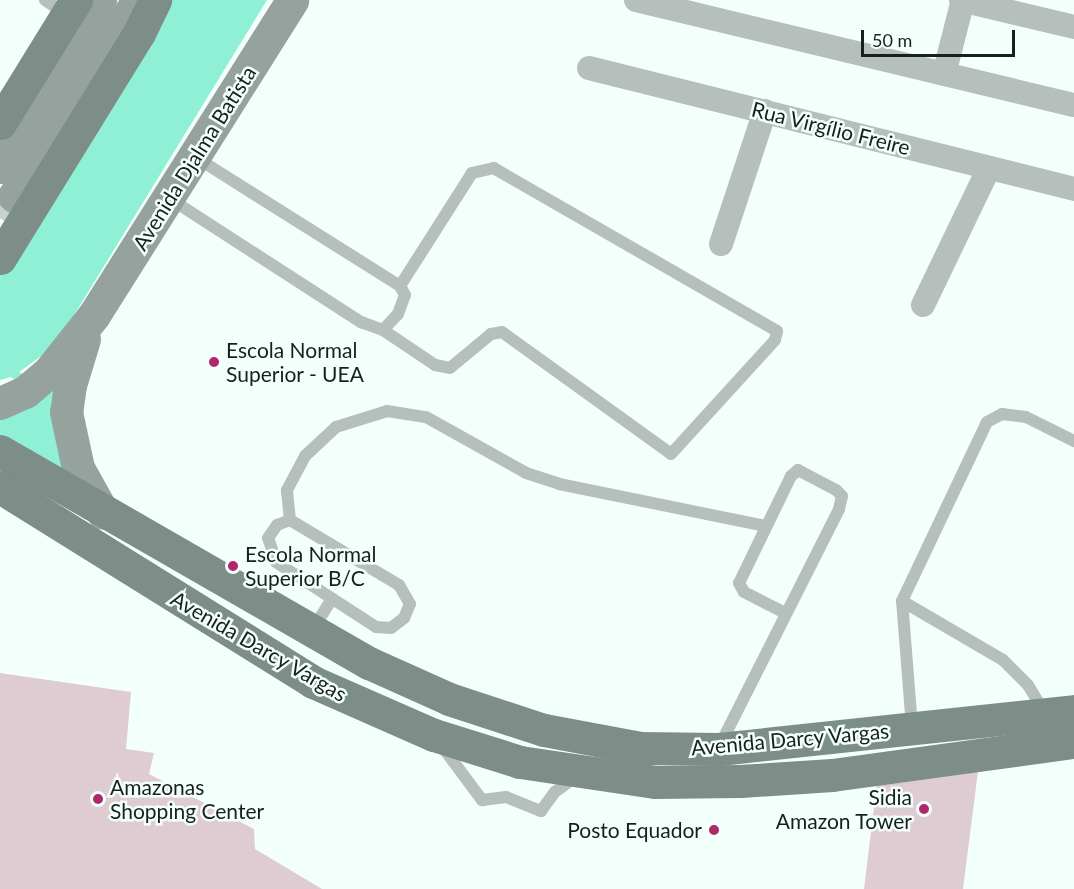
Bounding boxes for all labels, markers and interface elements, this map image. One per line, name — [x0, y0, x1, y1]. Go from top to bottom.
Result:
scale bar — [864, 18, 1018, 56]
text: 50 m — [872, 29, 912, 51]
street label: Avenida Djalma Batista — [127, 61, 261, 255]
street label: Rua Virgílio Freire — [749, 96, 913, 160]
place label: Escola Normal Superior - UEA — [226, 337, 364, 387]
marker: Escola Normal Superior - UEA — [207, 355, 221, 369]
place label: Escola Normal Superior B/C — [245, 541, 376, 591]
marker: Escola Normal Superior B/C — [226, 559, 240, 573]
street label: Avenida Darcy Vargas — [166, 585, 352, 707]
street label: Avenida Darcy Vargas — [689, 718, 891, 760]
place label: Amazonas Shopping Center — [110, 774, 264, 824]
place label: Sidia Amazon Tower — [775, 784, 912, 834]
marker: Amazonas Shopping Center — [91, 792, 105, 806]
marker: Sidia Amazon Tower — [917, 802, 931, 816]
place label: Posto Equador — [567, 817, 702, 843]
marker: Posto Equador — [707, 823, 721, 837]

